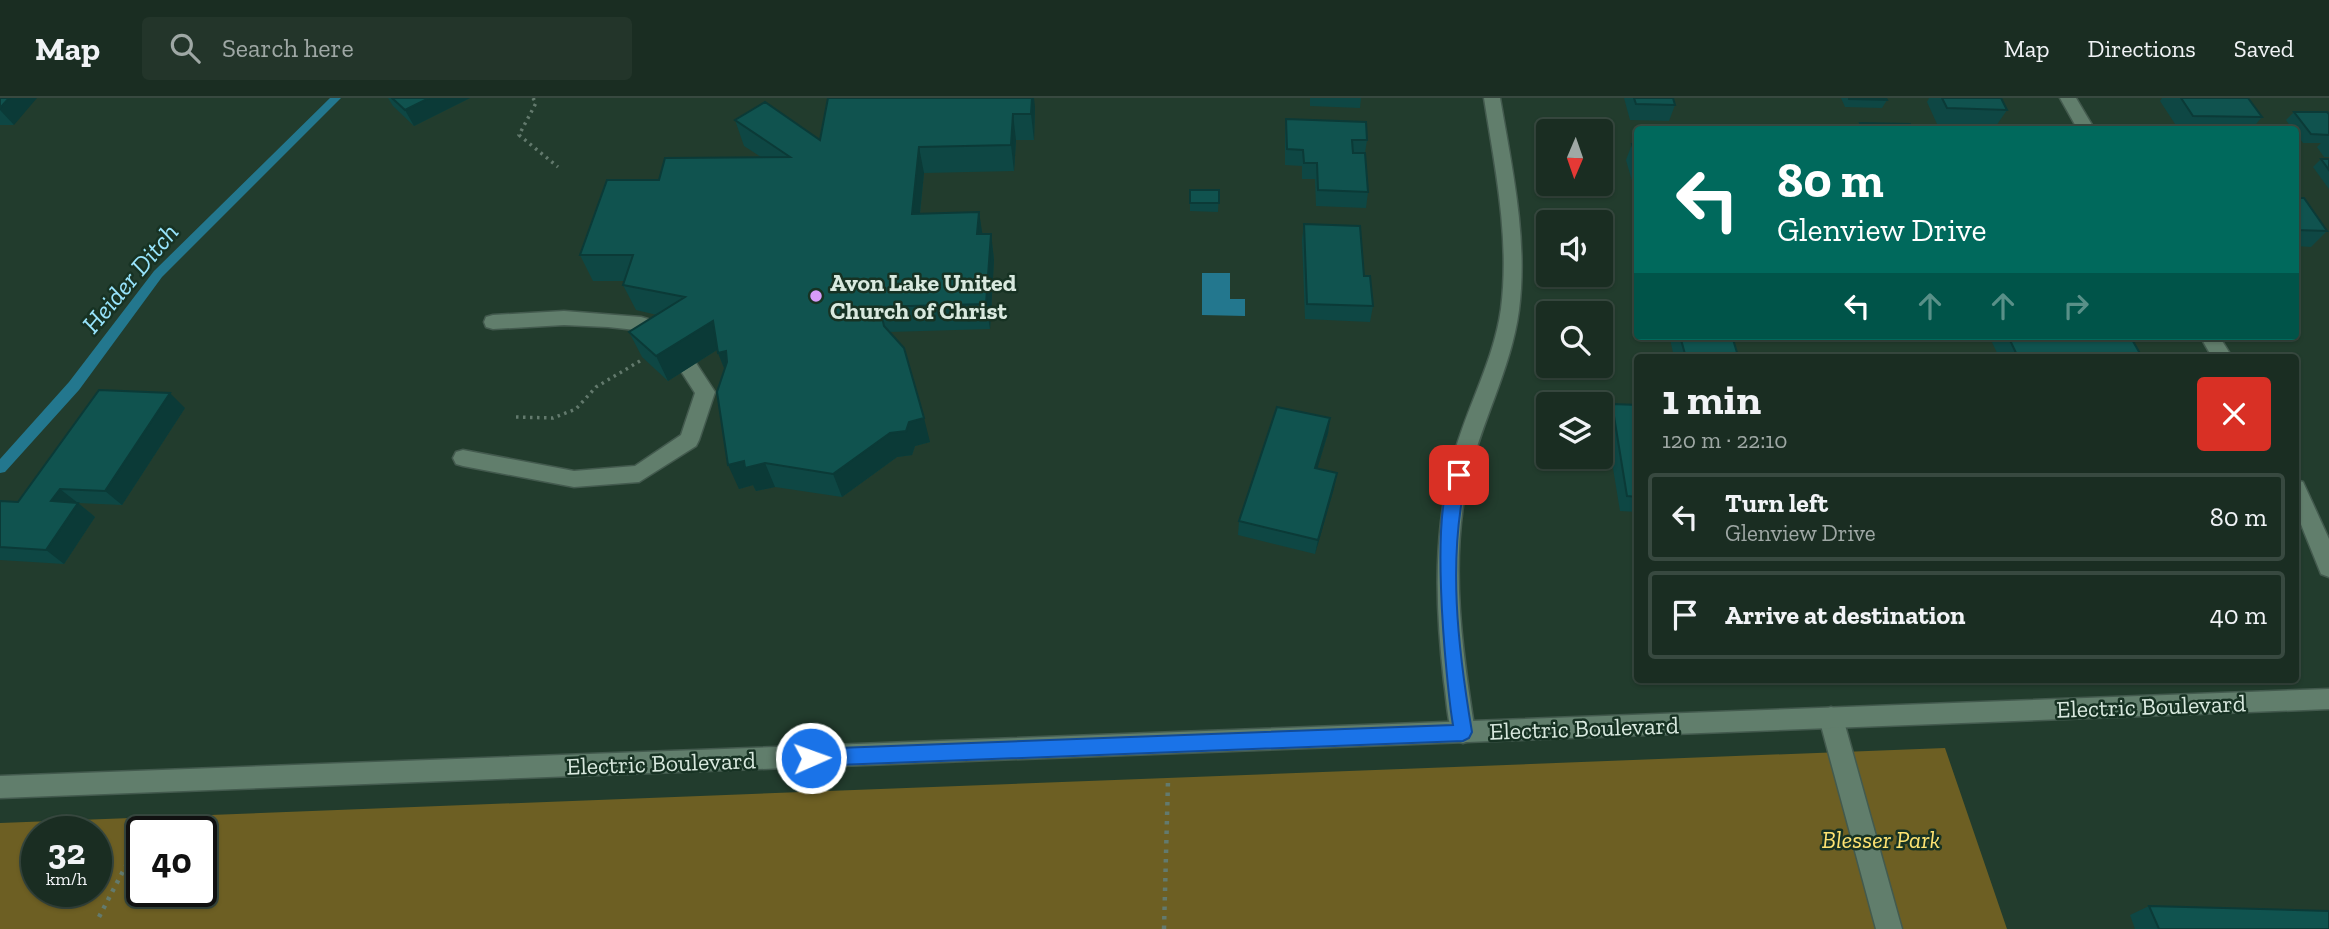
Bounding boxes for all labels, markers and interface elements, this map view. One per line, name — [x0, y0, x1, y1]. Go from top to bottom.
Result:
search box — [142, 17, 632, 80]
text: Map — [35, 29, 100, 68]
icon: search — [166, 29, 204, 67]
text: Search here — [222, 32, 354, 64]
text: Map — [2004, 34, 2050, 63]
text: Directions — [2088, 34, 2196, 63]
text: Saved — [2234, 34, 2294, 63]
north arrow — [1536, 119, 1614, 196]
map controls — [1536, 119, 1613, 469]
text: 80 m — [1777, 151, 1884, 210]
icon: left — [1662, 154, 1753, 245]
button: sound — [1536, 210, 1613, 287]
text: Glenview Drive — [1777, 211, 1987, 249]
water label: Heider Ditch — [75, 217, 185, 339]
place label: Avon Lake United Church of Christ — [830, 268, 1017, 325]
icon: left — [1838, 287, 1876, 325]
icon: ahead — [1911, 287, 1949, 325]
icon: ahead — [1984, 287, 2022, 325]
icon: right — [2057, 287, 2095, 325]
marker: Avon Lake United Church of Christ — [808, 288, 824, 304]
button: search — [1536, 301, 1613, 378]
text: 1 min — [1662, 374, 1761, 425]
button: close — [2197, 377, 2271, 451]
button: layers — [1536, 392, 1613, 469]
text: 120 m · 22:10 — [1662, 426, 1787, 454]
pin — [1429, 445, 1489, 505]
icon: arrive — [1440, 456, 1478, 494]
text: Turn left — [1725, 487, 1828, 519]
icon: left — [1666, 498, 1704, 536]
text: 80 m — [2210, 501, 2267, 533]
text: Glenview Drive — [1725, 519, 1876, 547]
icon: arrive — [1666, 596, 1704, 634]
text: Arrive at destination — [1725, 599, 1965, 631]
text: 40 m — [2210, 599, 2267, 631]
street label: Electric Boulevard — [2056, 688, 2246, 724]
street label: Electric Boulevard — [1489, 710, 1679, 746]
position arrow — [774, 721, 848, 795]
street label: Electric Boulevard — [566, 745, 756, 781]
speed limit sign: 40 — [126, 816, 217, 907]
park label: Blesser Park — [1822, 825, 1940, 854]
text: 32 — [48, 831, 85, 873]
text: km/h — [46, 868, 87, 890]

